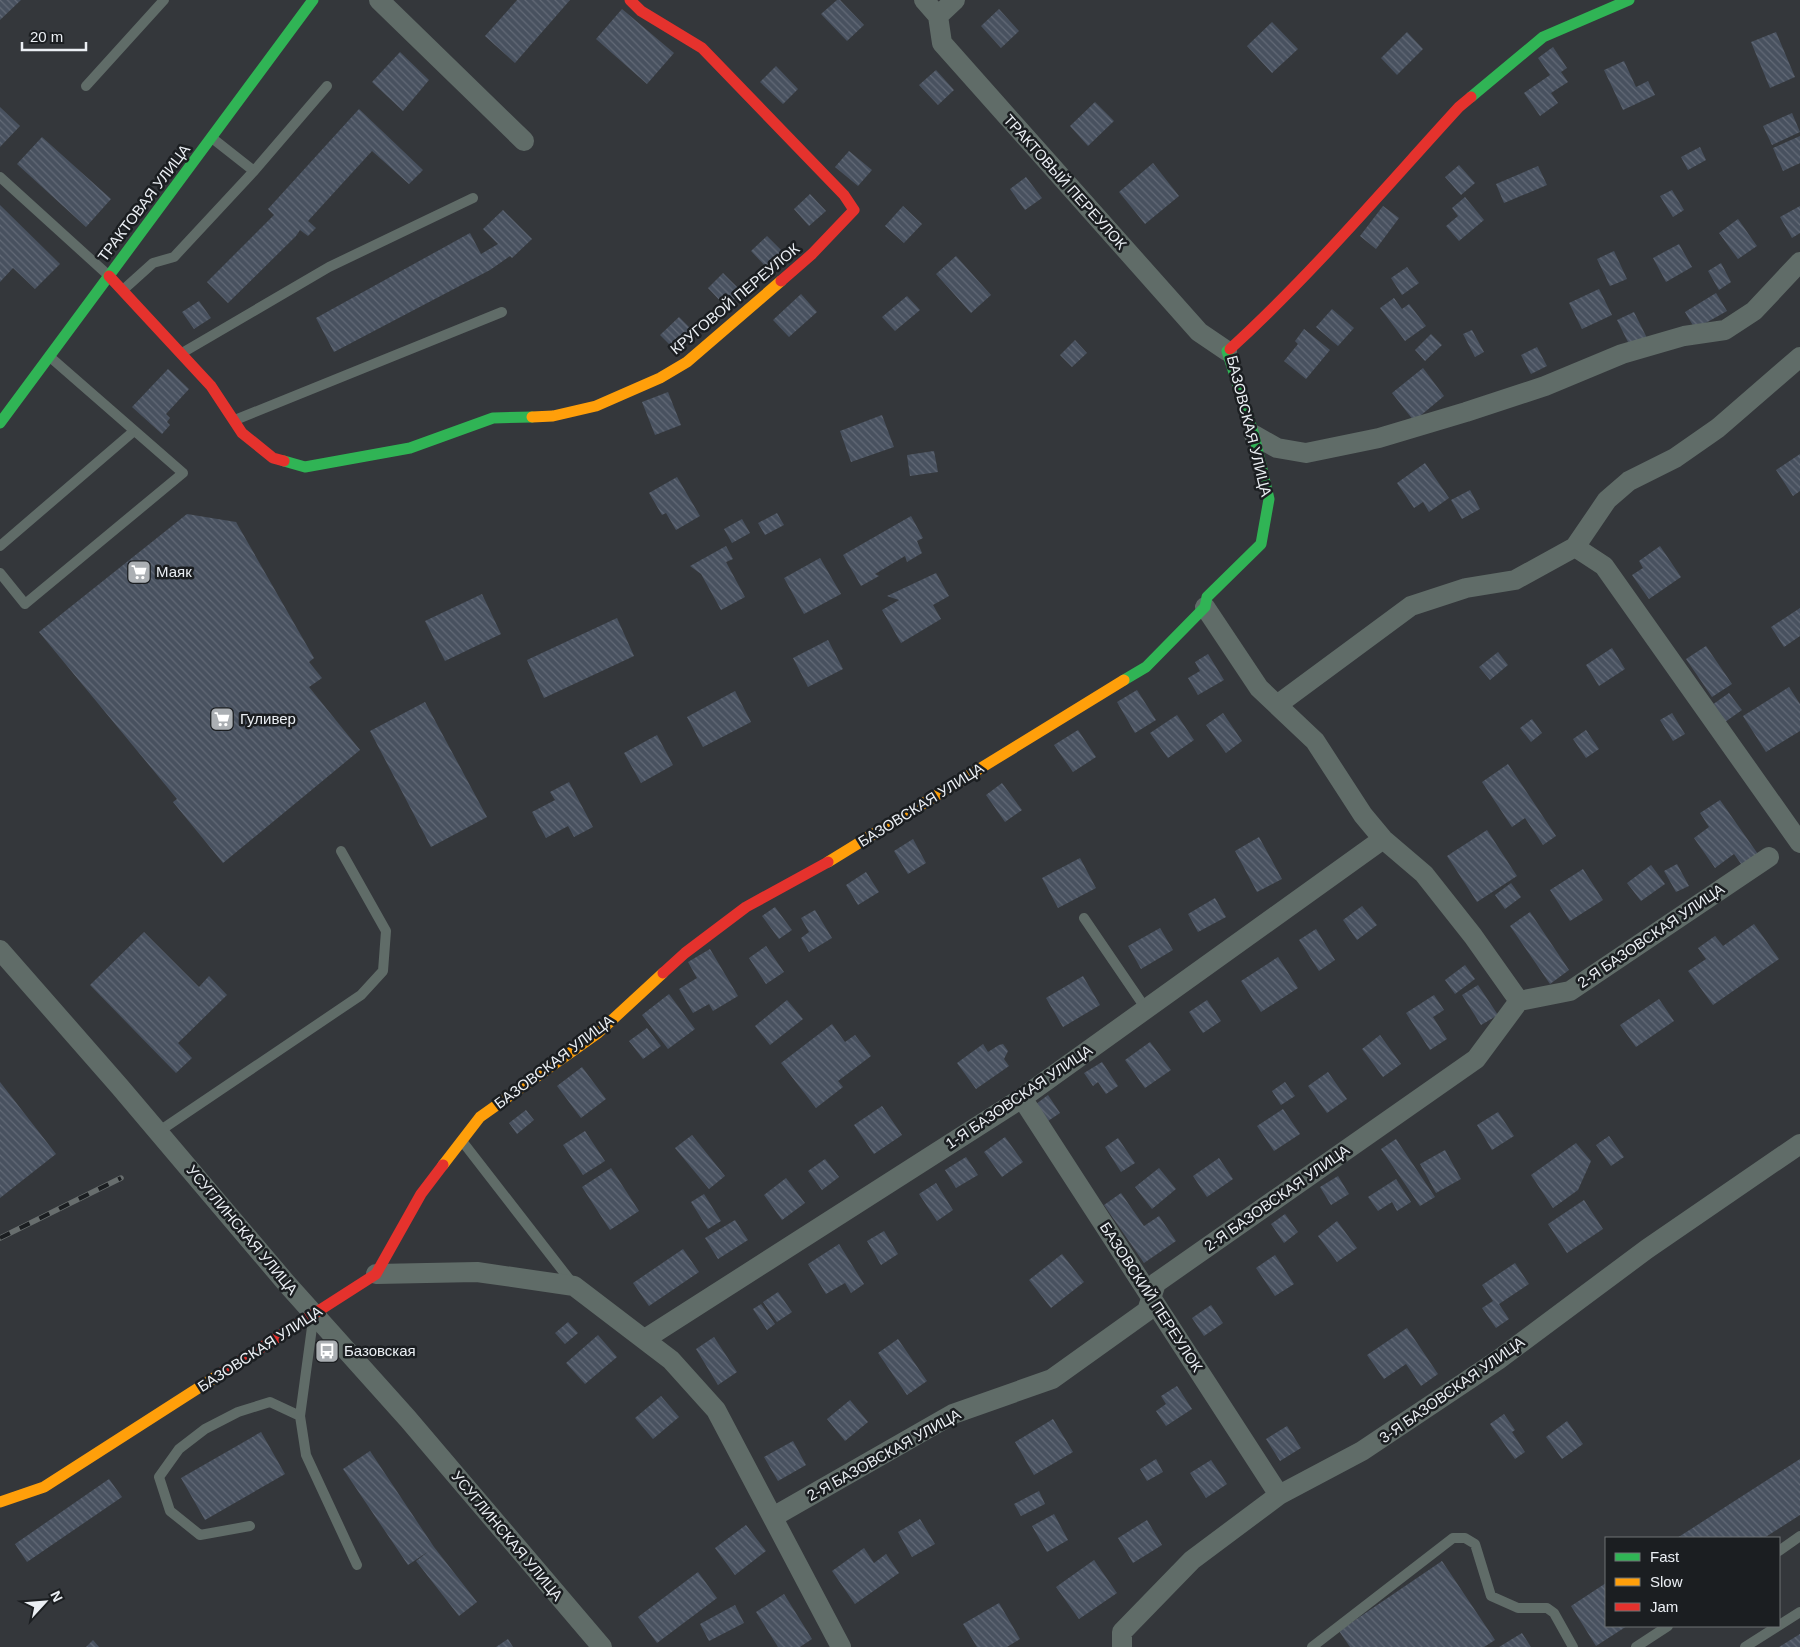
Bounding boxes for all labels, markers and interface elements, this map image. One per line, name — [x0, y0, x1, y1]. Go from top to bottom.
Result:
scale bar — [22, 20, 86, 52]
text: 20 m — [30, 28, 63, 45]
street label: ТРАКТОВЫЙ ПЕРЕУЛОК — [1000, 111, 1131, 253]
street label: ТРАКТОВАЯ УЛИЦА — [94, 141, 193, 265]
street label: КРУГОВОЙ ПЕРЕУЛОК — [667, 240, 803, 358]
street label: БАЗОВСКАЯ УЛИЦА — [1224, 354, 1275, 498]
supermarket icon: Маяк — [126, 559, 152, 585]
place label: Маяк — [156, 563, 192, 580]
supermarket icon: Гуливер — [209, 706, 235, 732]
place label: Гуливер — [240, 710, 296, 727]
street label: БАЗОВСКАЯ УЛИЦА — [855, 759, 987, 850]
street label: 2-Я БАЗОВСКАЯ УЛИЦА — [1574, 880, 1727, 991]
street label: БАЗОВСКАЯ УЛИЦА — [491, 1011, 617, 1112]
street label: 1-Я БАЗОВСКАЯ УЛИЦА — [942, 1041, 1095, 1152]
street label: 2-Я БАЗОВСКАЯ УЛИЦА — [1201, 1141, 1352, 1254]
street label: УСУГЛИНСКАЯ УЛИЦА — [183, 1162, 301, 1298]
street label: БАЗОВСКИЙ ПЕРЕУЛОК — [1097, 1219, 1206, 1375]
street label: БАЗОВСКАЯ УЛИЦА — [194, 1302, 325, 1395]
street label: 3-Я БАЗОВСКАЯ УЛИЦА — [1376, 1333, 1527, 1446]
bus stop icon: Базовская — [314, 1338, 340, 1364]
place label: Базовская — [344, 1342, 416, 1359]
street label: 2-Я БАЗОВСКАЯ УЛИЦА — [804, 1405, 964, 1504]
street label: УСУГЛИНСКАЯ УЛИЦА — [448, 1468, 566, 1604]
legend — [1605, 1537, 1780, 1627]
text: Fast — [1650, 1548, 1680, 1565]
text: Slow — [1650, 1573, 1683, 1590]
north arrow — [20, 1577, 70, 1627]
text: N — [47, 1588, 66, 1604]
text: Jam — [1650, 1598, 1678, 1615]

